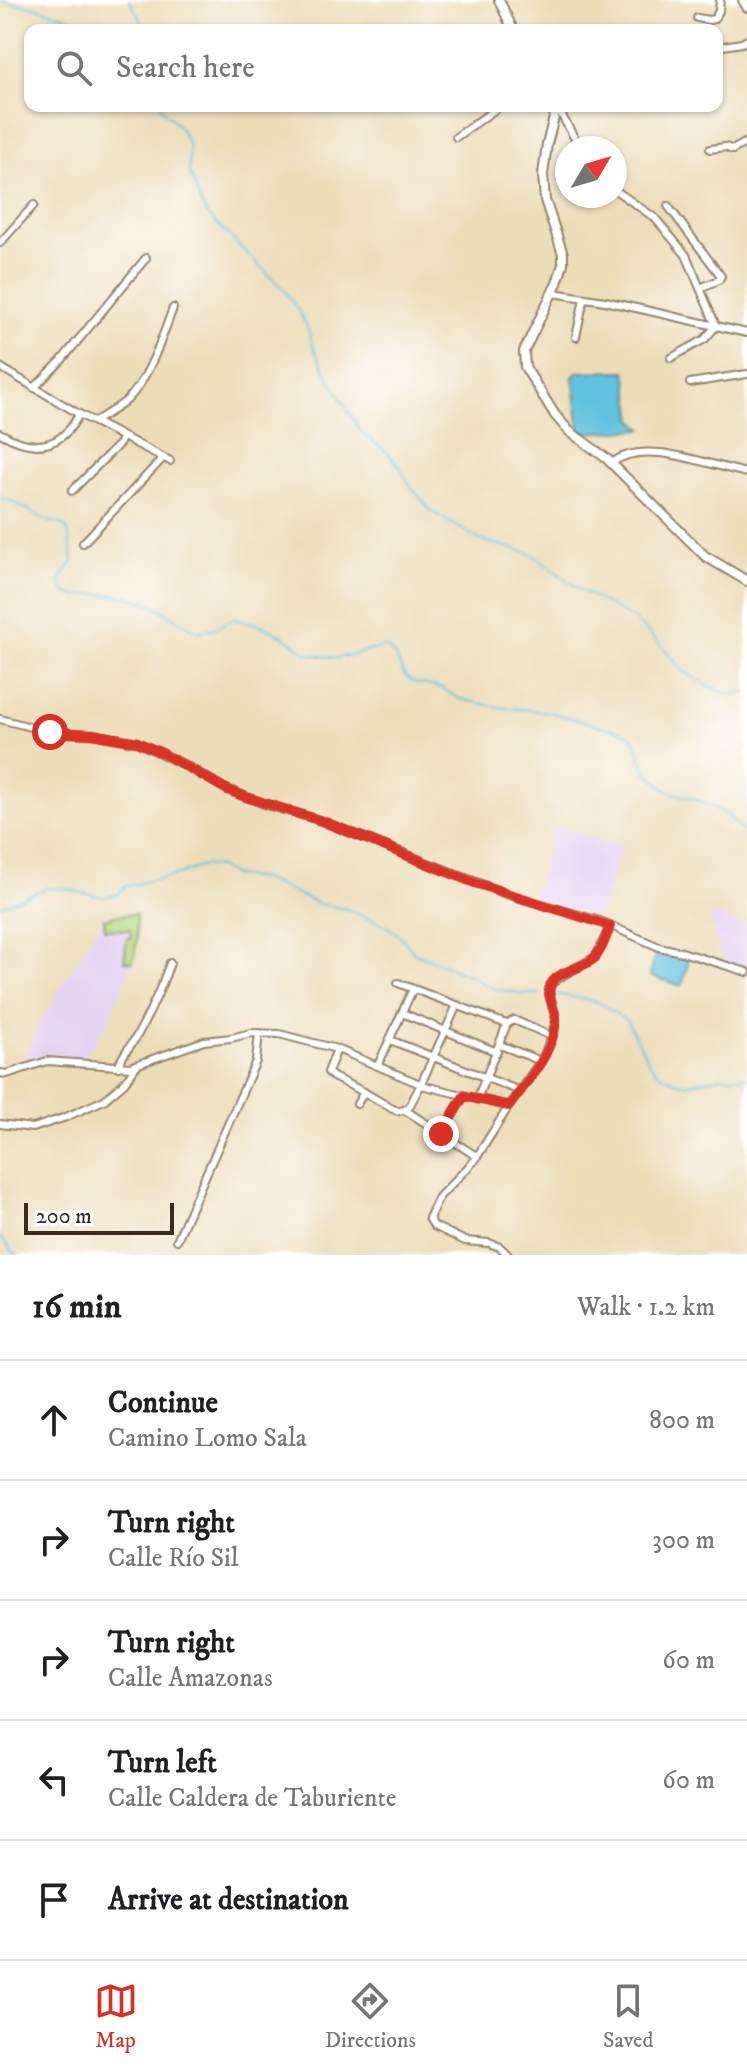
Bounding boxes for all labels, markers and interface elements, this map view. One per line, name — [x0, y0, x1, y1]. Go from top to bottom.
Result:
search box — [24, 24, 723, 112]
icon: search — [52, 46, 96, 90]
text: Search here — [116, 50, 255, 87]
north arrow — [555, 136, 627, 208]
route start — [32, 714, 68, 750]
route end — [423, 1116, 459, 1152]
scale bar — [24, 1199, 174, 1235]
text: 200 m — [36, 1203, 92, 1230]
text: 16 min — [32, 1286, 121, 1328]
text: Walk · 1.2 km — [577, 1291, 715, 1324]
text: Continue — [108, 1385, 218, 1422]
icon: ahead — [32, 1398, 76, 1442]
text: 800 m — [649, 1404, 715, 1437]
text: Camino Lomo Sala — [108, 1422, 307, 1455]
text: Turn right — [108, 1505, 235, 1542]
icon: right — [32, 1518, 76, 1562]
text: 300 m — [652, 1524, 715, 1557]
text: Calle Río Sil — [108, 1542, 239, 1575]
text: Turn right — [108, 1625, 235, 1662]
icon: right — [32, 1638, 76, 1682]
text: 60 m — [662, 1644, 715, 1677]
text: Calle Amazonas — [108, 1662, 273, 1695]
text: Turn left — [108, 1745, 217, 1782]
icon: left — [32, 1758, 76, 1802]
text: 60 m — [662, 1764, 715, 1797]
text: Calle Caldera de Taburiente — [108, 1782, 397, 1815]
icon: arrive — [32, 1878, 76, 1922]
text: Arrive at destination — [108, 1882, 349, 1919]
tab: Map — [94, 1979, 138, 2054]
tab: Directions — [325, 1979, 416, 2054]
tab: Saved — [603, 1979, 653, 2054]

